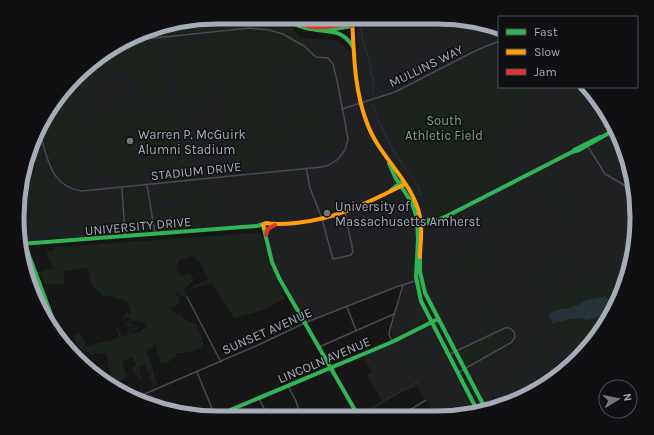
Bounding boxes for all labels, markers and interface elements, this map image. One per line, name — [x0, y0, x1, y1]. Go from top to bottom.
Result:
legend — [498, 16, 638, 88]
text: Fast — [534, 25, 558, 39]
street label: MULLINS WAY — [386, 42, 466, 90]
text: Slow — [534, 45, 560, 59]
text: Jam — [534, 65, 557, 79]
park label: South Athletic Field — [405, 113, 483, 143]
place label: Warren P. McGuirk Alumni Stadium — [138, 127, 246, 157]
marker: Warren P. McGuirk Alumni Stadium — [125, 136, 135, 146]
street label: STADIUM DRIVE — [150, 159, 242, 183]
place label: University of Massachusetts Amherst — [335, 199, 480, 229]
marker: University of Massachusetts Amherst — [322, 208, 332, 218]
street label: UNIVERSITY DRIVE — [84, 214, 192, 238]
street label: SUNSET AVENUE — [220, 305, 314, 357]
street label: LINCOLN AVENUE — [275, 334, 373, 386]
north arrow — [598, 379, 638, 419]
text: N — [620, 392, 634, 402]

